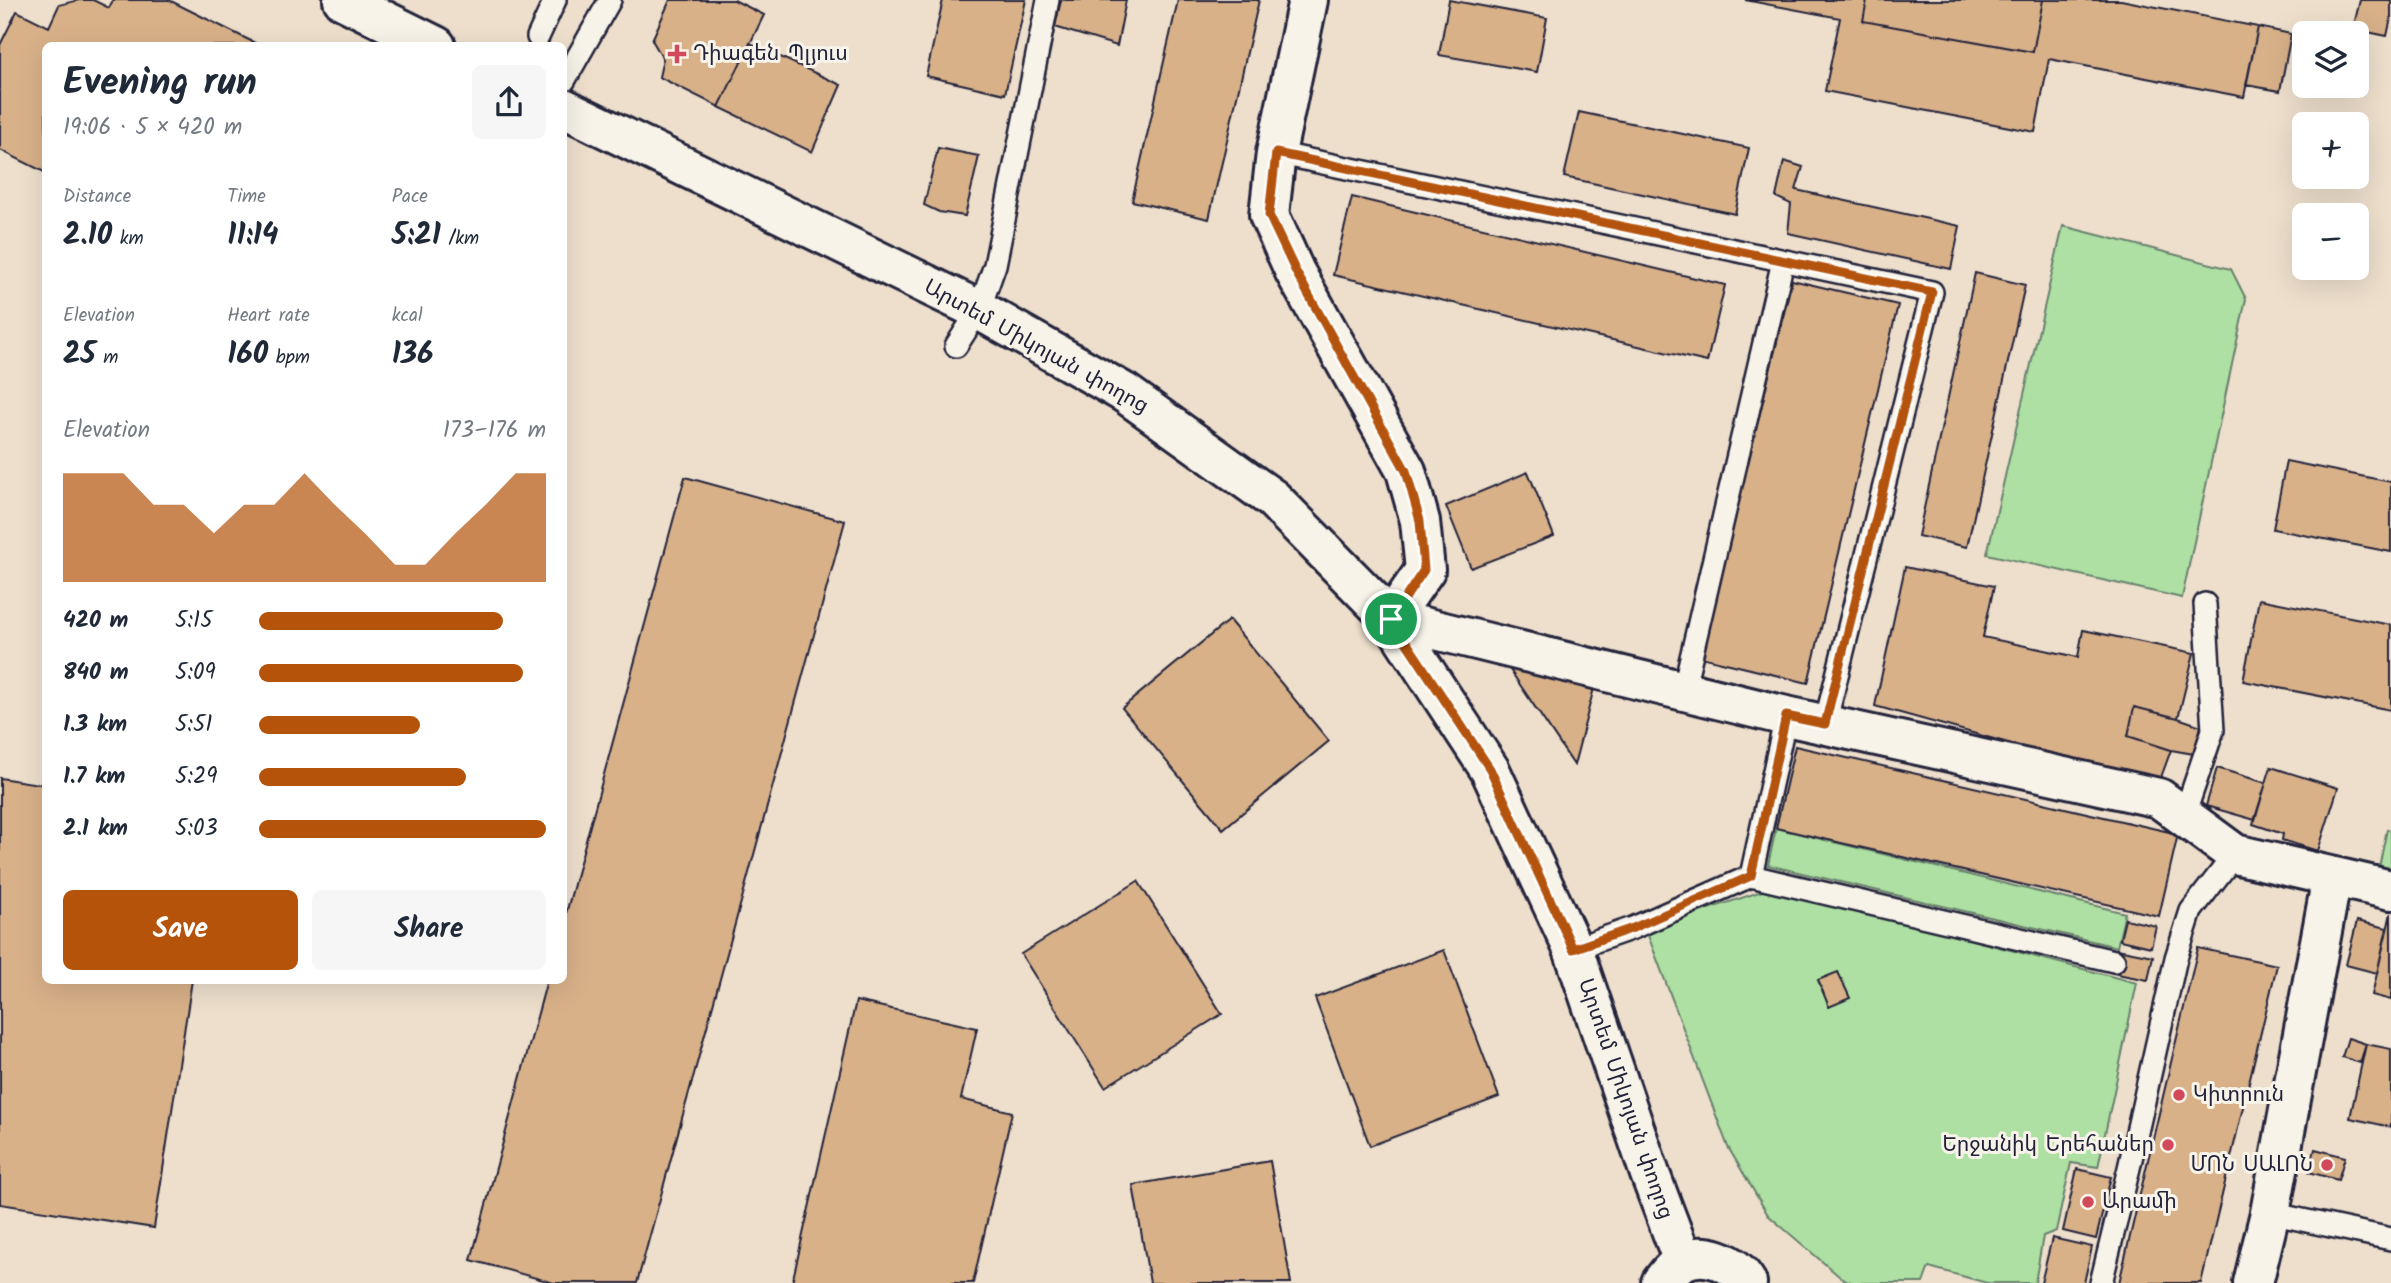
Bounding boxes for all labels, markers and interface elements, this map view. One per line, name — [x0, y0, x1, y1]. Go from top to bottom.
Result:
map controls — [2292, 21, 2369, 280]
button: layers — [2292, 21, 2369, 98]
place label: Դիագեն Պլյուս — [693, 38, 848, 71]
marker: Դիագեն Պլյուս — [667, 44, 687, 64]
text: Evening run — [63, 54, 257, 114]
button: share — [472, 65, 546, 139]
text: 19:06 · 5 × 420 m — [63, 110, 242, 146]
button: + — [2292, 112, 2369, 189]
text: Distance — [63, 182, 131, 212]
text: Time — [227, 182, 266, 212]
text: Pace — [392, 182, 428, 212]
button: − — [2292, 203, 2369, 280]
text: 2.10 — [63, 212, 112, 260]
text: 11:14 — [227, 212, 278, 260]
text: 5:21 — [392, 212, 441, 260]
text: km — [112, 224, 144, 254]
text: /km — [441, 224, 479, 254]
street label: Արտեմ Միկոյան փողոց — [917, 271, 1155, 423]
text: Elevation — [63, 301, 135, 331]
text: Heart rate — [227, 301, 310, 331]
text: kcal — [392, 301, 423, 331]
text: 25 — [63, 331, 96, 379]
text: 160 — [227, 331, 268, 379]
text: 136 — [392, 331, 433, 379]
text: m — [96, 343, 118, 373]
text: bpm — [268, 343, 310, 373]
text: Elevation — [63, 413, 150, 449]
text: 173–176 m — [443, 413, 546, 449]
pin — [1361, 589, 1421, 649]
icon: arrive — [1372, 600, 1410, 638]
text: 420 m — [63, 603, 128, 639]
text: 5:15 — [175, 603, 213, 639]
text: 840 m — [63, 655, 129, 691]
text: 5:09 — [175, 655, 216, 691]
text: 1.3 km — [63, 707, 127, 743]
text: 5:51 — [175, 707, 213, 743]
text: 1.7 km — [63, 759, 125, 795]
text: 5:29 — [175, 759, 218, 795]
text: 2.1 km — [63, 811, 128, 847]
text: 5:03 — [175, 811, 218, 847]
button: Save — [63, 890, 298, 970]
button: Share — [312, 890, 546, 970]
street label: Արտեմ Միկոյան փողոց — [1568, 974, 1682, 1224]
place label: Կիտրուն — [2193, 1079, 2284, 1112]
marker: Կիտրուն — [2171, 1087, 2187, 1103]
place label: Երջանիկ Երեհաներ — [1942, 1129, 2154, 1162]
marker: Երջանիկ Երեհաներ — [2160, 1137, 2176, 1153]
place label: ՄՈՆ ՍԱԼՈՆ — [2190, 1149, 2313, 1182]
marker: ՄՈՆ ՍԱԼՈՆ — [2319, 1157, 2335, 1173]
place label: Արամի — [2102, 1186, 2177, 1219]
marker: Արամի — [2080, 1194, 2096, 1210]

